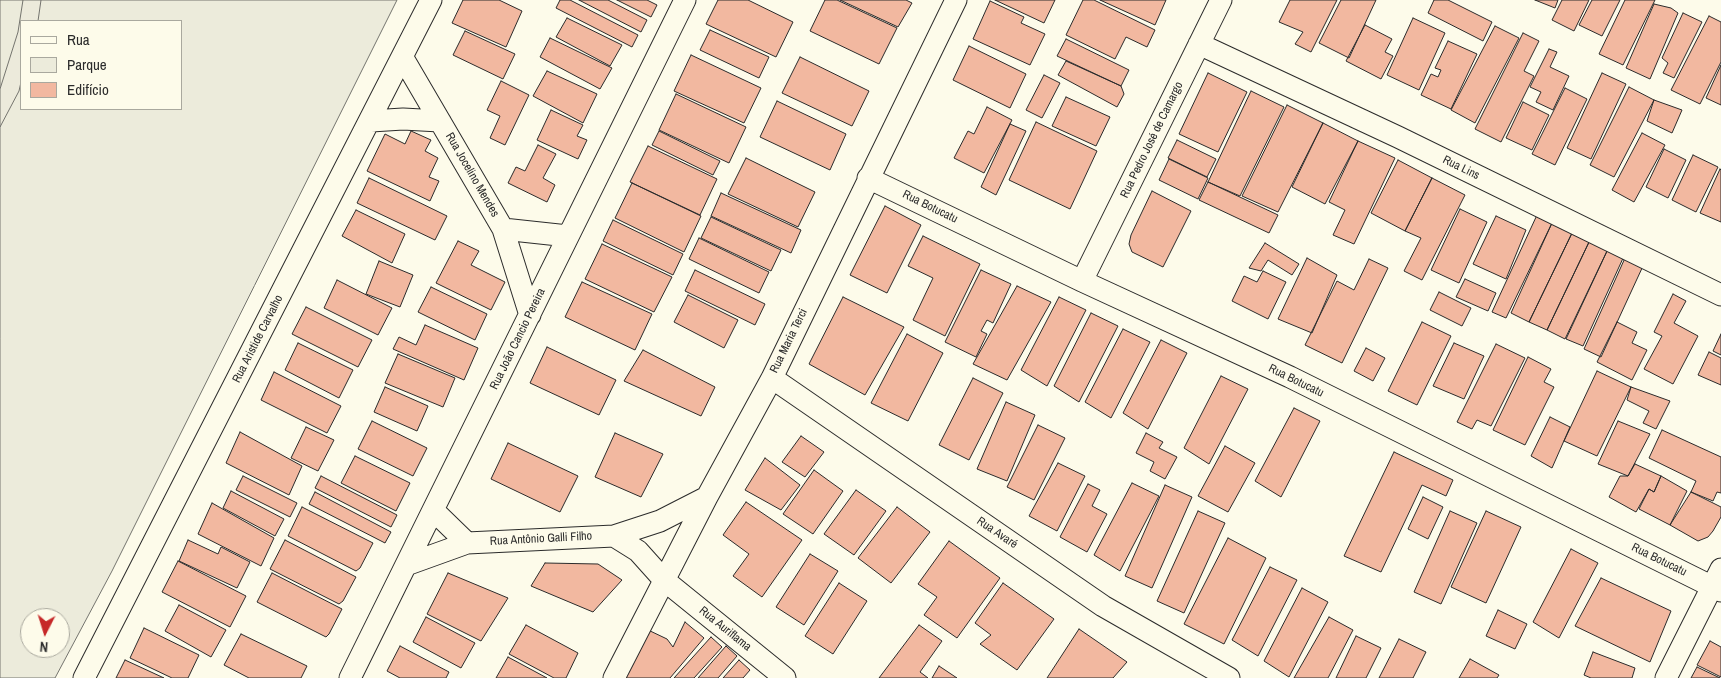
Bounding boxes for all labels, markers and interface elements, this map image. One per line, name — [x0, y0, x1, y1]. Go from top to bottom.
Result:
legend — [20, 20, 182, 110]
text: Rua — [67, 29, 90, 50]
text: Parque — [67, 54, 107, 75]
text: Edifício — [67, 79, 109, 100]
street label: Rua Pedro José de Camargo — [1118, 80, 1186, 200]
street label: Rua Jocelino Mendes — [442, 130, 502, 220]
street label: Rua Lins — [1440, 153, 1482, 183]
street label: Rua Botucatu — [900, 187, 960, 227]
street label: Rua João Cancio Pereira — [487, 286, 549, 392]
street label: Rua Aristide Carvalho — [230, 293, 286, 385]
street label: Rua Maria Terci — [767, 306, 811, 376]
street label: Rua Botucatu — [1266, 361, 1326, 401]
street label: Rua Avaré — [974, 514, 1020, 552]
street label: Rua Antônio Galli Filho — [490, 529, 592, 549]
street label: Rua Botucatu — [1629, 540, 1689, 580]
street label: Rua Auriflama — [696, 604, 754, 654]
north arrow — [20, 608, 70, 658]
text: N — [39, 638, 49, 656]

